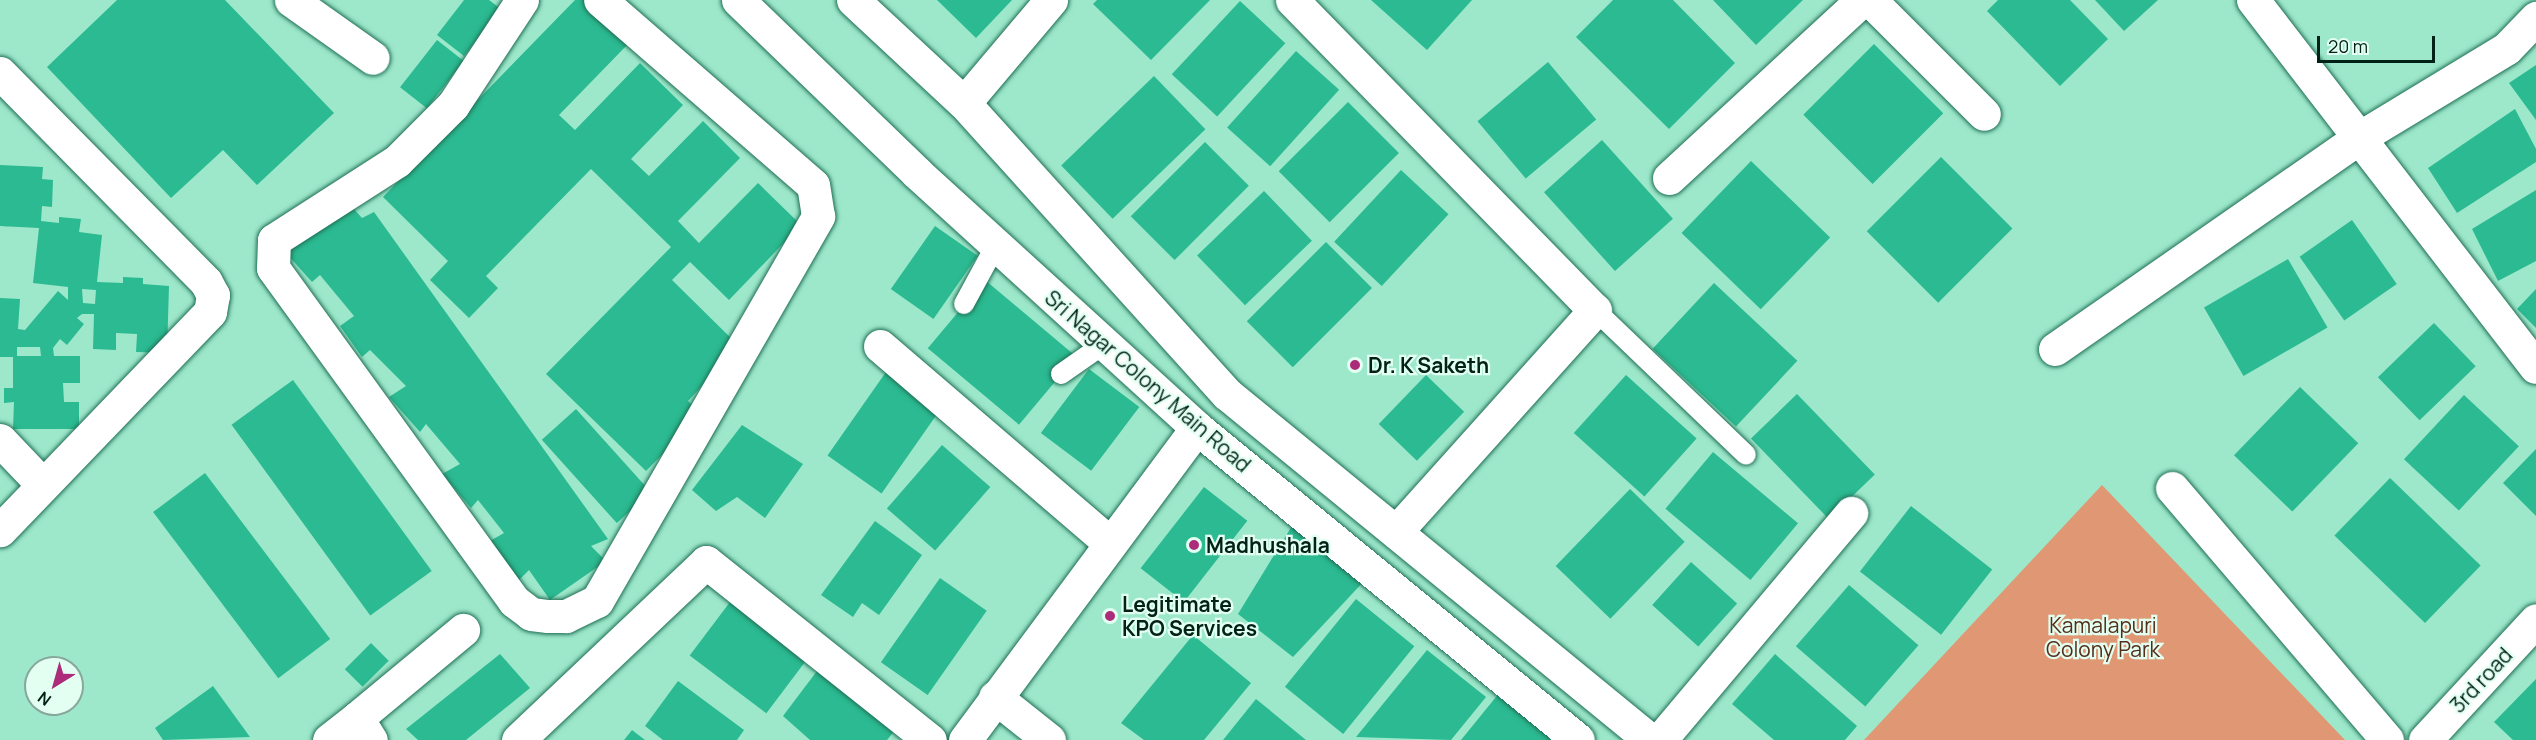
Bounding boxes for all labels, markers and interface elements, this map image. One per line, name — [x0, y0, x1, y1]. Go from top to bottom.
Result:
scale bar — [2320, 24, 2438, 62]
text: 20 m — [2328, 34, 2368, 58]
street label: Sri Nagar Colony Main Road — [1040, 285, 1256, 477]
place label: Dr. K Saketh — [1368, 352, 1490, 378]
marker: Dr. K Saketh — [1346, 356, 1364, 374]
place label: Madhushala — [1206, 532, 1330, 558]
marker: Madhushala — [1187, 538, 1201, 552]
place label: Legitimate KPO Services — [1122, 591, 1257, 641]
marker: Legitimate KPO Services — [1103, 609, 1117, 623]
park label: Kamalapuri Colony Park — [2046, 612, 2160, 662]
street label: 3rd road — [2445, 642, 2517, 718]
north arrow — [24, 656, 84, 716]
text: N — [33, 687, 56, 711]

